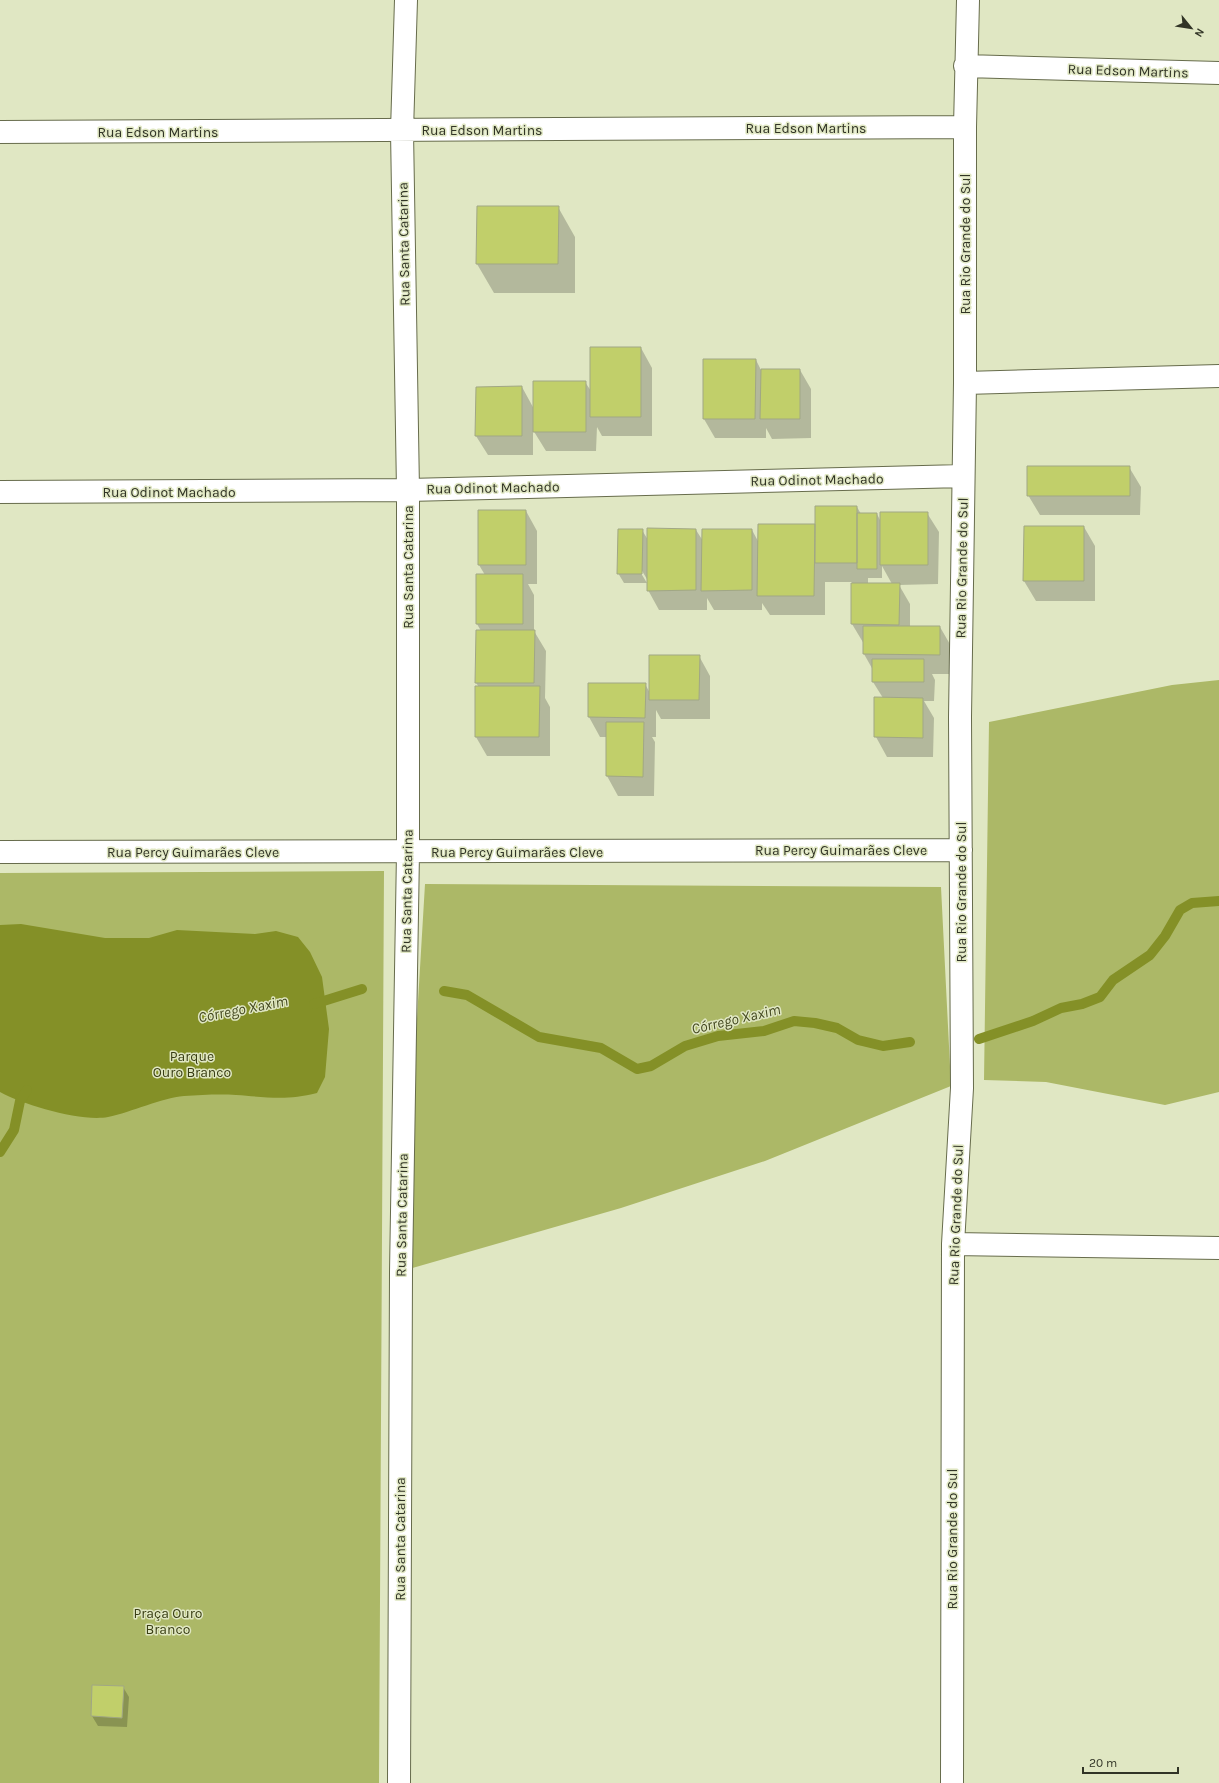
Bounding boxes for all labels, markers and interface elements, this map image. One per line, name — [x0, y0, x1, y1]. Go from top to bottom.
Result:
north arrow — [1171, 8, 1211, 48]
text: N — [1192, 26, 1207, 39]
street label: Rua Edson Martins — [1067, 60, 1189, 82]
street label: Rua Edson Martins — [746, 120, 866, 137]
street label: Rua Edson Martins — [422, 122, 542, 139]
street label: Rua Edson Martins — [98, 124, 218, 141]
street label: Rua Rio Grande do Sul — [957, 174, 974, 314]
street label: Rua Santa Catarina — [394, 182, 414, 306]
street label: Rua Odinot Machado — [750, 470, 884, 490]
street label: Rua Odinot Machado — [426, 478, 560, 498]
street label: Rua Odinot Machado — [102, 484, 236, 501]
street label: Rua Rio Grande do Sul — [952, 497, 972, 639]
street label: Rua Santa Catarina — [400, 505, 417, 629]
street label: Rua Rio Grande do Sul — [953, 822, 970, 962]
street label: Rua Santa Catarina — [397, 829, 417, 953]
street label: Rua Percy Guimarães Cleve — [755, 842, 927, 859]
street label: Rua Percy Guimarães Cleve — [107, 844, 279, 861]
street label: Rua Percy Guimarães Cleve — [431, 844, 603, 861]
water label: Córrego Xaxim — [197, 991, 289, 1027]
water label: Córrego Xaxim — [690, 1000, 782, 1038]
park label: Parque Ouro Branco — [153, 1048, 231, 1081]
street label: Rua Rio Grande do Sul — [945, 1144, 967, 1286]
street label: Rua Santa Catarina — [392, 1153, 412, 1277]
street label: Rua Rio Grande do Sul — [944, 1469, 961, 1609]
street label: Rua Santa Catarina — [392, 1477, 409, 1601]
park label: Praça Ouro Branco — [134, 1605, 203, 1638]
scale bar — [1083, 1749, 1178, 1775]
text: 20 m — [1089, 1756, 1117, 1770]

